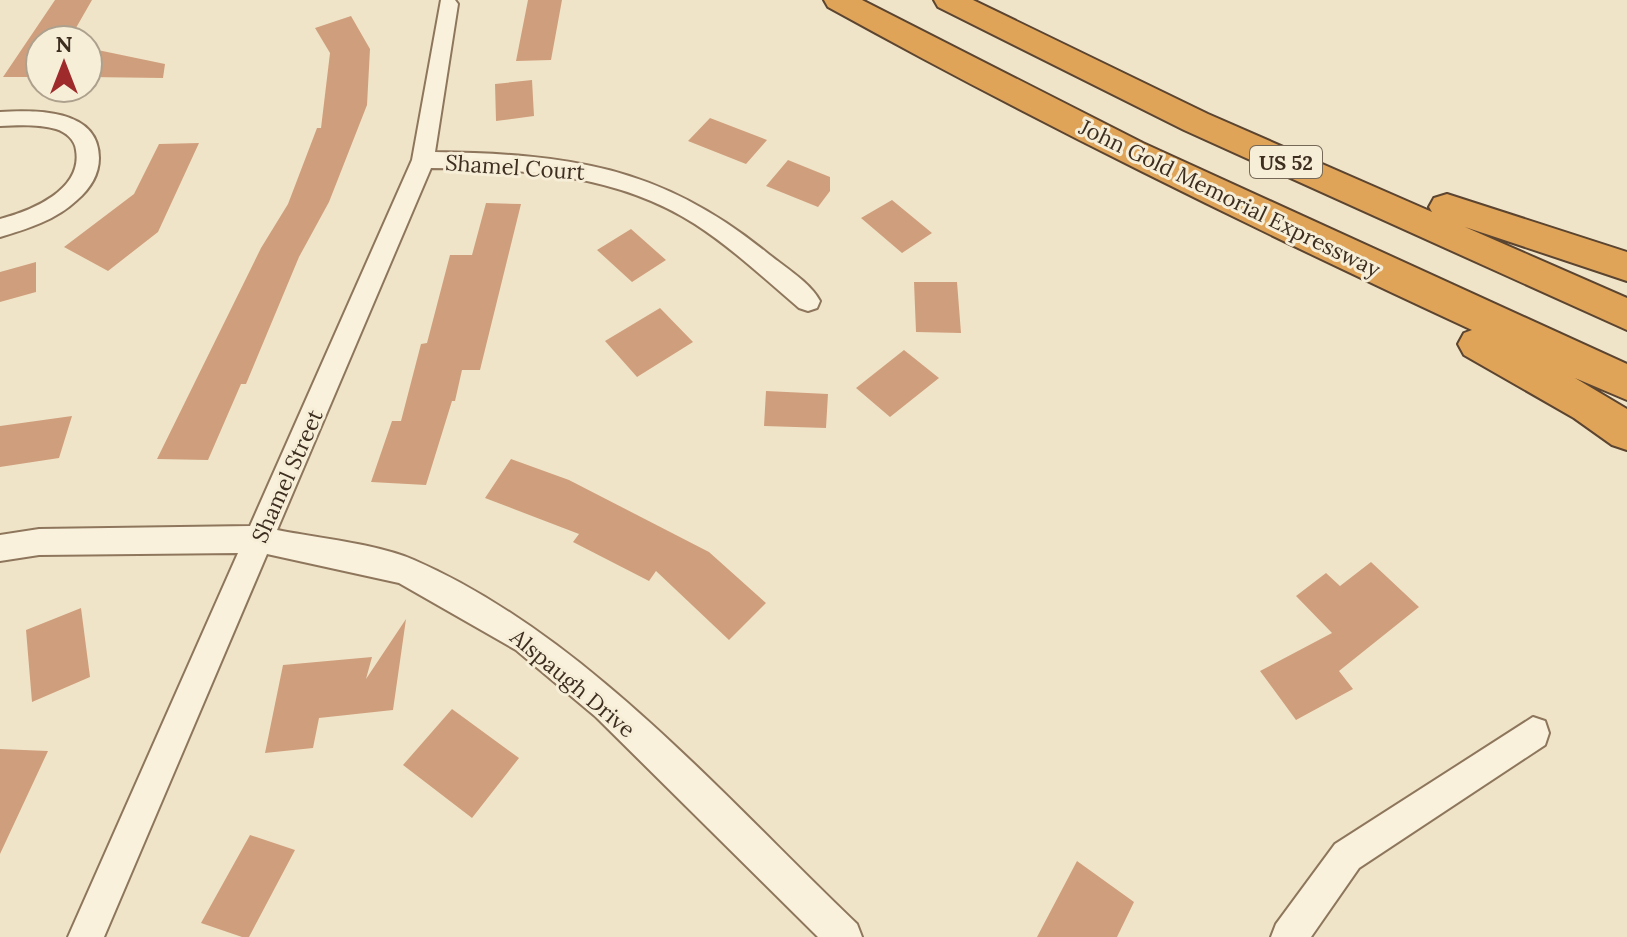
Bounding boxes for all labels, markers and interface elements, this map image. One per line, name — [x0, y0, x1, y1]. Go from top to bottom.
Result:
north arrow — [24, 24, 104, 104]
text: N — [55, 30, 73, 58]
street label: John Gold Memorial Expressway — [1074, 112, 1385, 283]
road number: US 52 — [1250, 146, 1322, 178]
street label: Shamel Court — [444, 148, 586, 186]
street label: Shamel Street — [245, 405, 329, 547]
street label: Alspaugh Drive — [504, 622, 641, 743]

